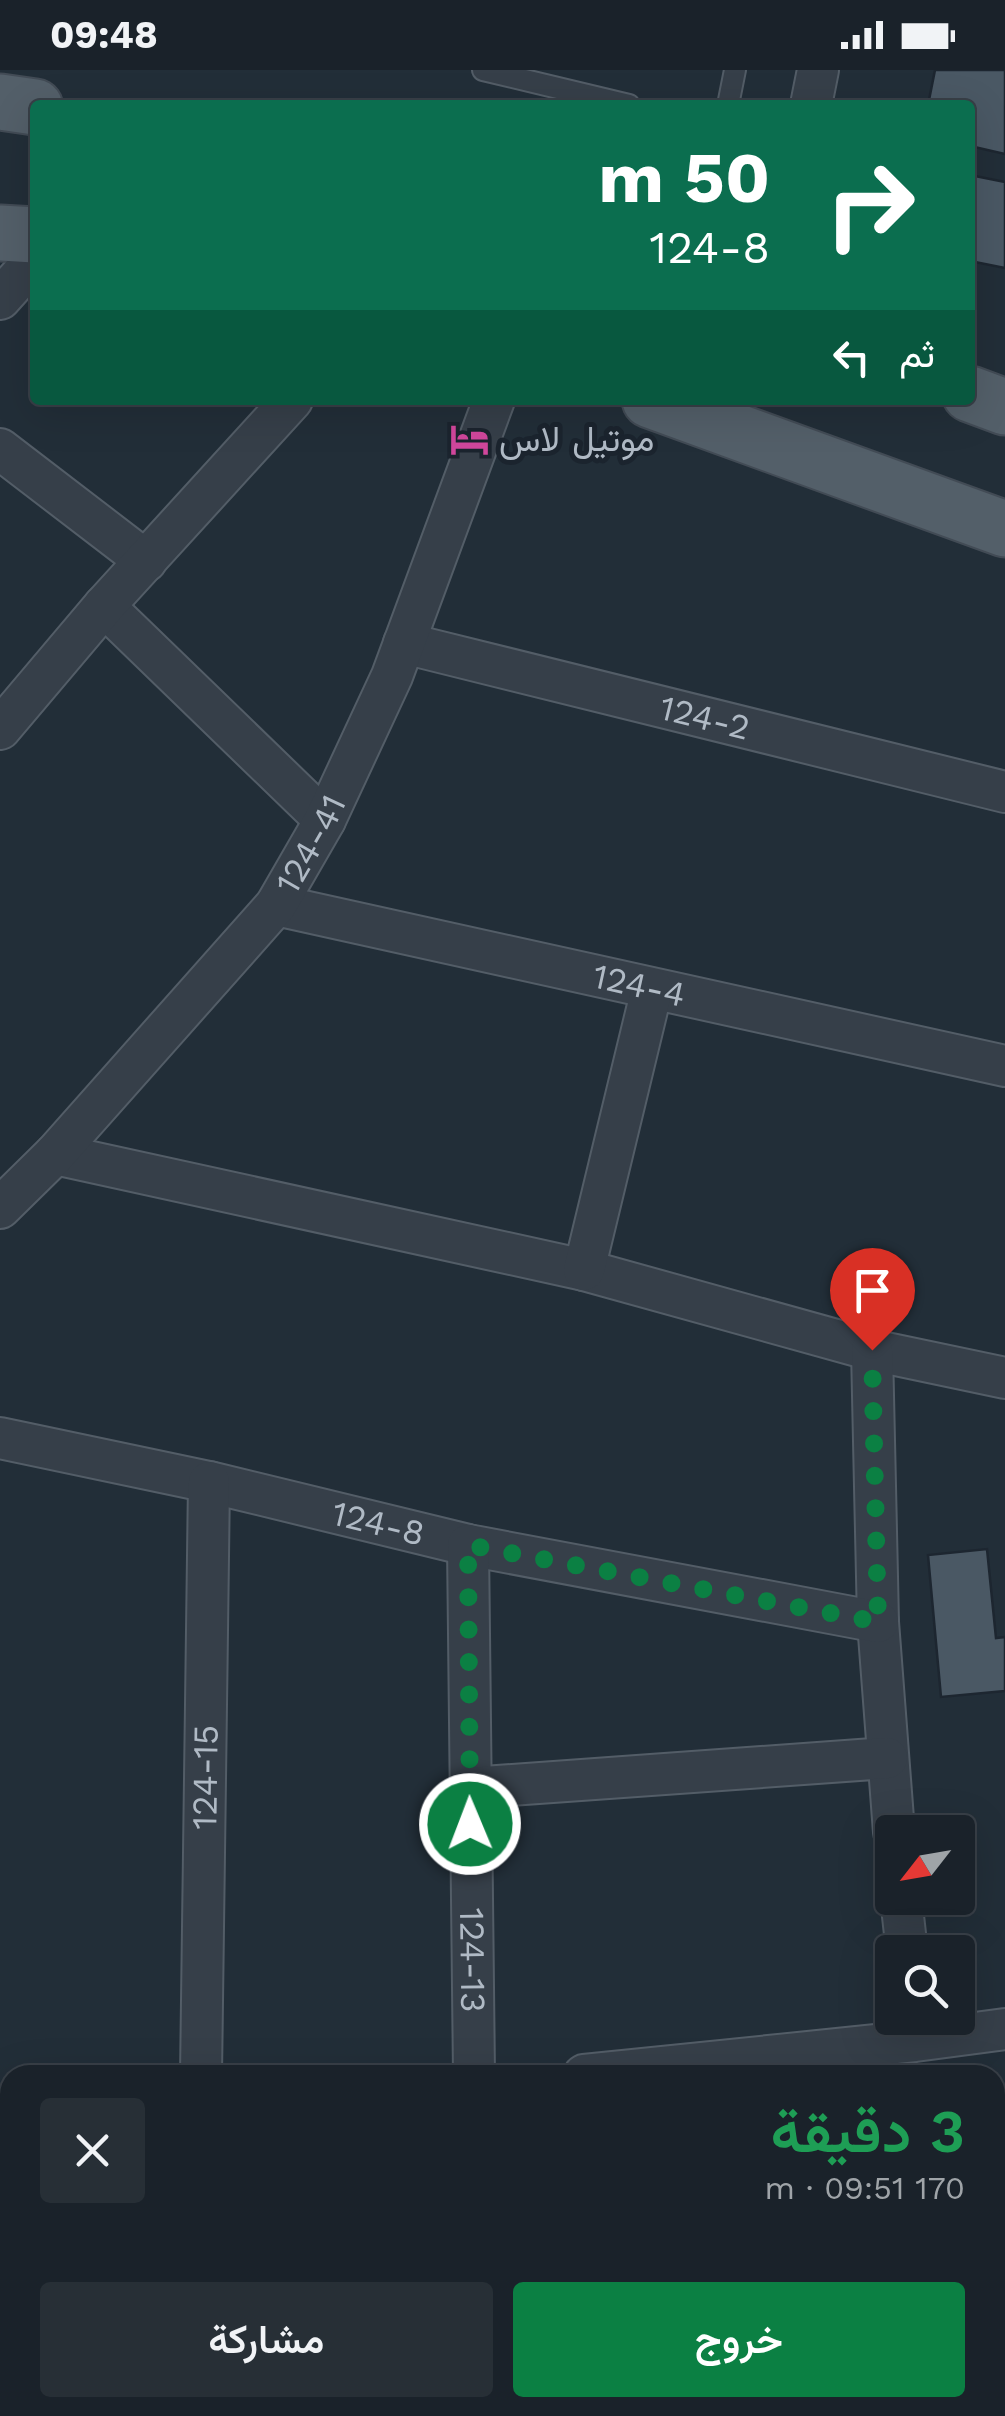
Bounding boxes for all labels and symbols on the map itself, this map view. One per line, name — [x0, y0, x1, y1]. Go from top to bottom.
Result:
hotel icon: موتيل لاس — [448, 418, 490, 460]
place label: موتيل لاس — [499, 418, 655, 461]
street label: 124-2 — [656, 686, 754, 749]
street label: 124-41 — [266, 788, 355, 901]
street label: 124-4 — [589, 955, 690, 1016]
pin — [830, 1248, 915, 1351]
street label: 124-8 — [328, 1492, 429, 1555]
street label: 124-15 — [183, 1724, 227, 1830]
position arrow — [418, 1772, 522, 1876]
north arrow — [875, 1815, 975, 1915]
street label: 124-13 — [451, 1907, 494, 2013]

